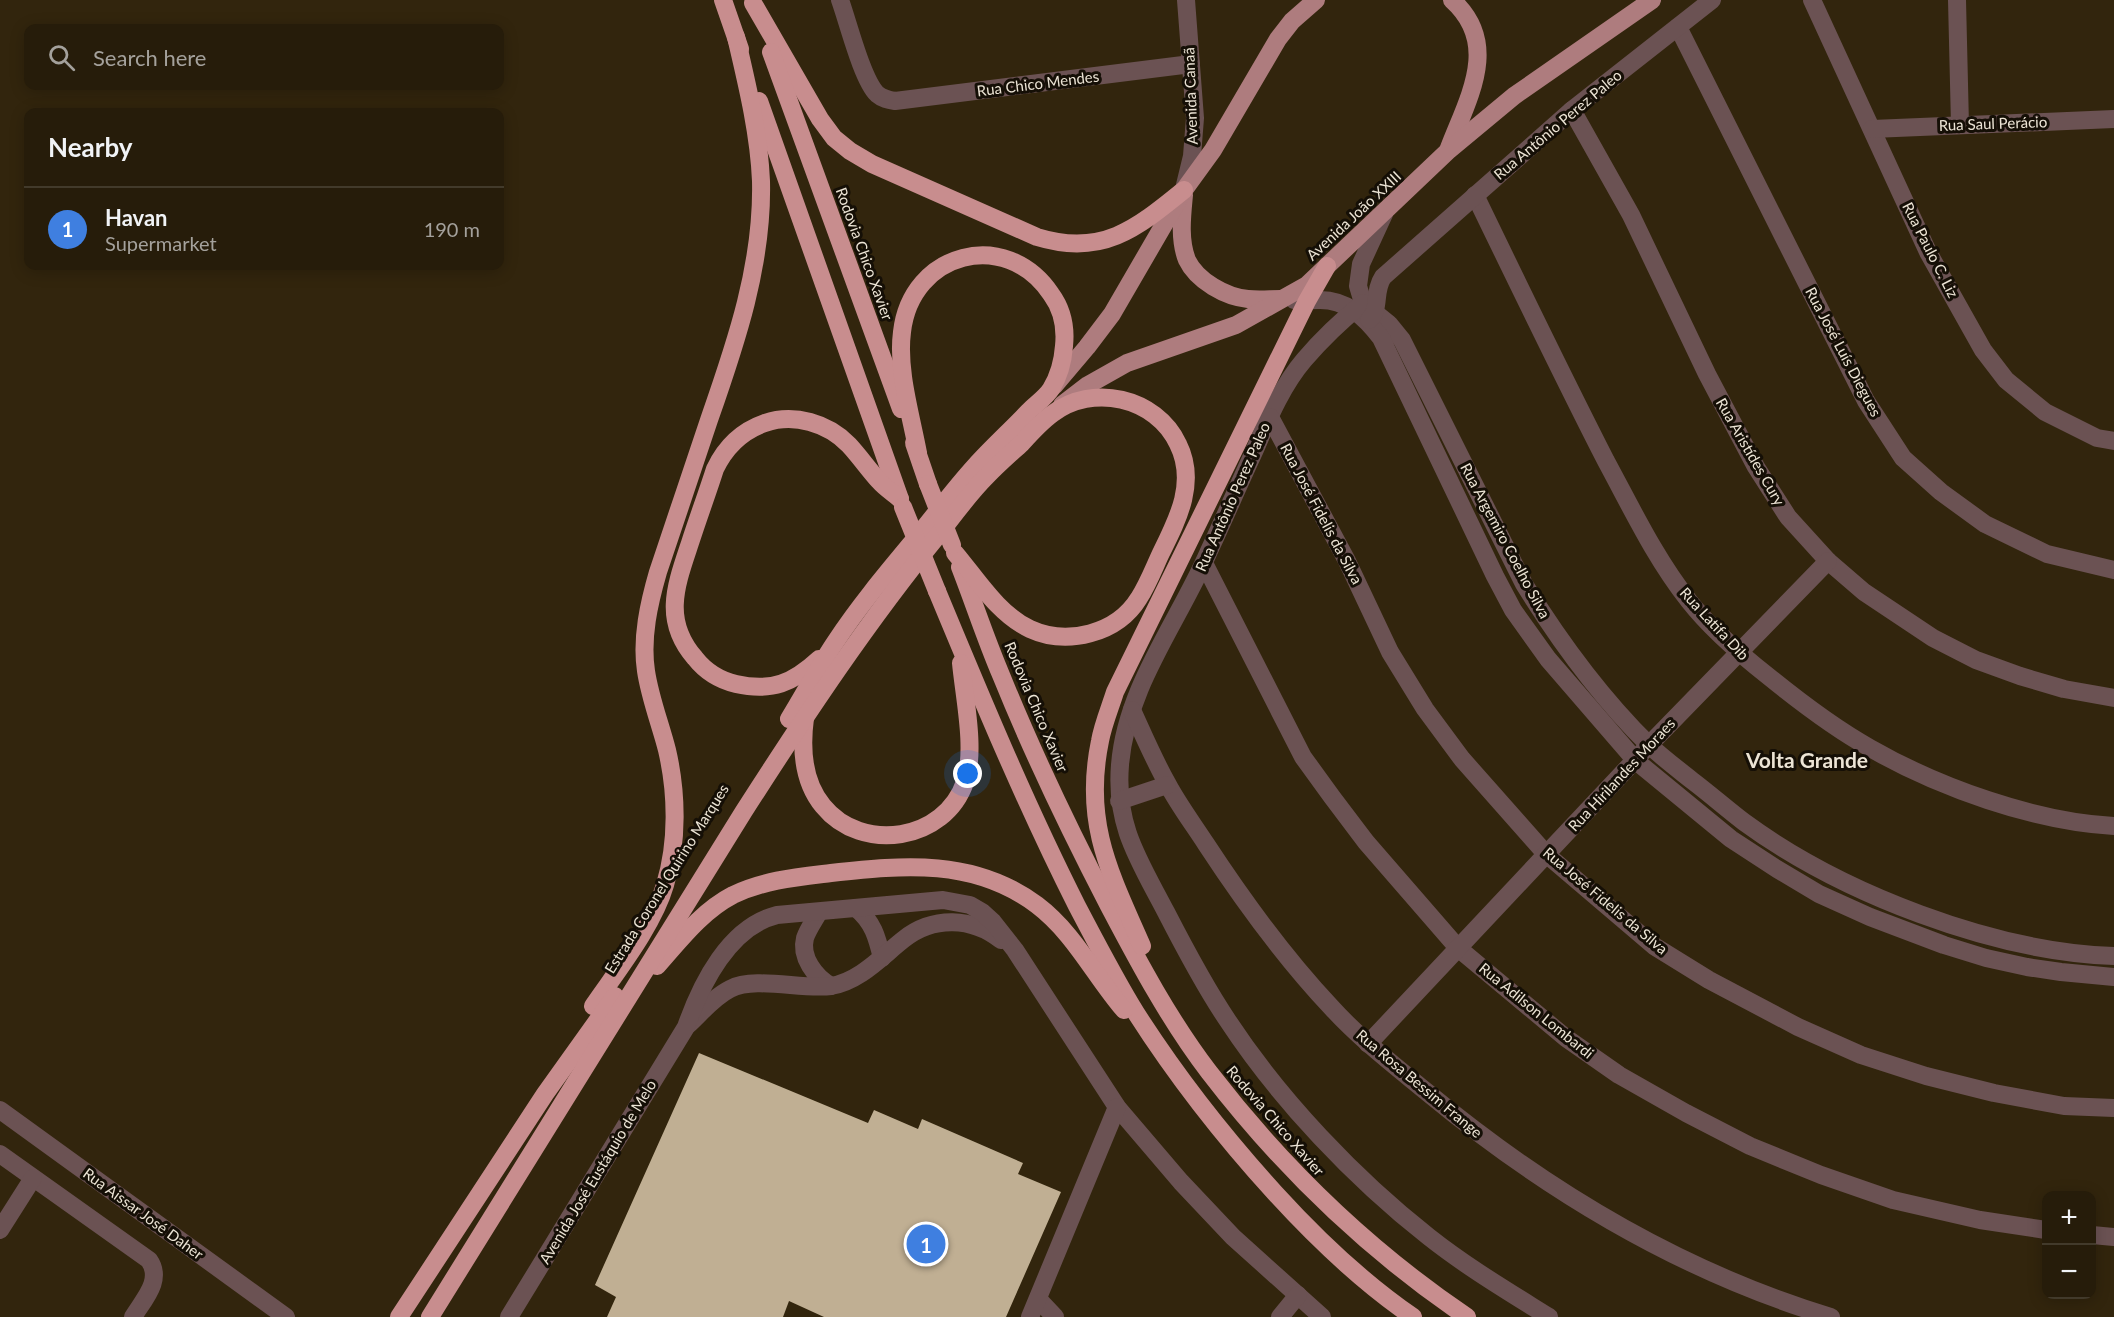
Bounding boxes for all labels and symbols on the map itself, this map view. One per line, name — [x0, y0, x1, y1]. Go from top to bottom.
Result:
street label: Avenida Canaã — [1179, 47, 1201, 145]
street label: Rua Antônio Perez Paleo — [1490, 66, 1625, 183]
street label: Rua Chico Mendes — [976, 67, 1100, 99]
street label: Rua Saul Perácio — [1938, 112, 2048, 134]
street label: Avenida João XXIII — [1302, 167, 1404, 264]
street label: Rodovia Chico Xavier — [833, 185, 897, 323]
street label: Rua Paulo C. Liz — [1899, 199, 1963, 300]
street label: Rua José Luís Diegues — [1802, 284, 1886, 419]
street label: Rua Aristídes Cury — [1713, 394, 1789, 509]
street label: Rua Antônio Perez Paleo — [1191, 419, 1273, 574]
street label: Rua José Fidelis da Silva — [1277, 440, 1367, 587]
street label: Rua Argemiro Coelho Silva — [1457, 460, 1555, 621]
street label: Rua Latifa Dib — [1677, 583, 1753, 663]
street label: Rodovia Chico Xavier — [1001, 639, 1073, 775]
street label: Rua Hirilandes Moraes — [1564, 714, 1678, 835]
district label: Volta Grande — [1745, 747, 1868, 772]
your location — [953, 759, 982, 788]
street label: Estrada Coronel Quirino Marques — [600, 781, 732, 976]
street label: Rua José Fidelis da Silva — [1540, 843, 1672, 958]
street label: Rua Adilson Lombardi — [1476, 959, 1597, 1062]
street label: Rua Rosa Bessim Frange — [1353, 1025, 1486, 1141]
street label: Rodovia Chico Xavier — [1223, 1062, 1329, 1179]
street label: Avenida José Eustáquio de Melo — [535, 1076, 659, 1267]
street label: Rua Aissar José Daher — [80, 1164, 208, 1263]
pin: 1 — [906, 1222, 946, 1266]

